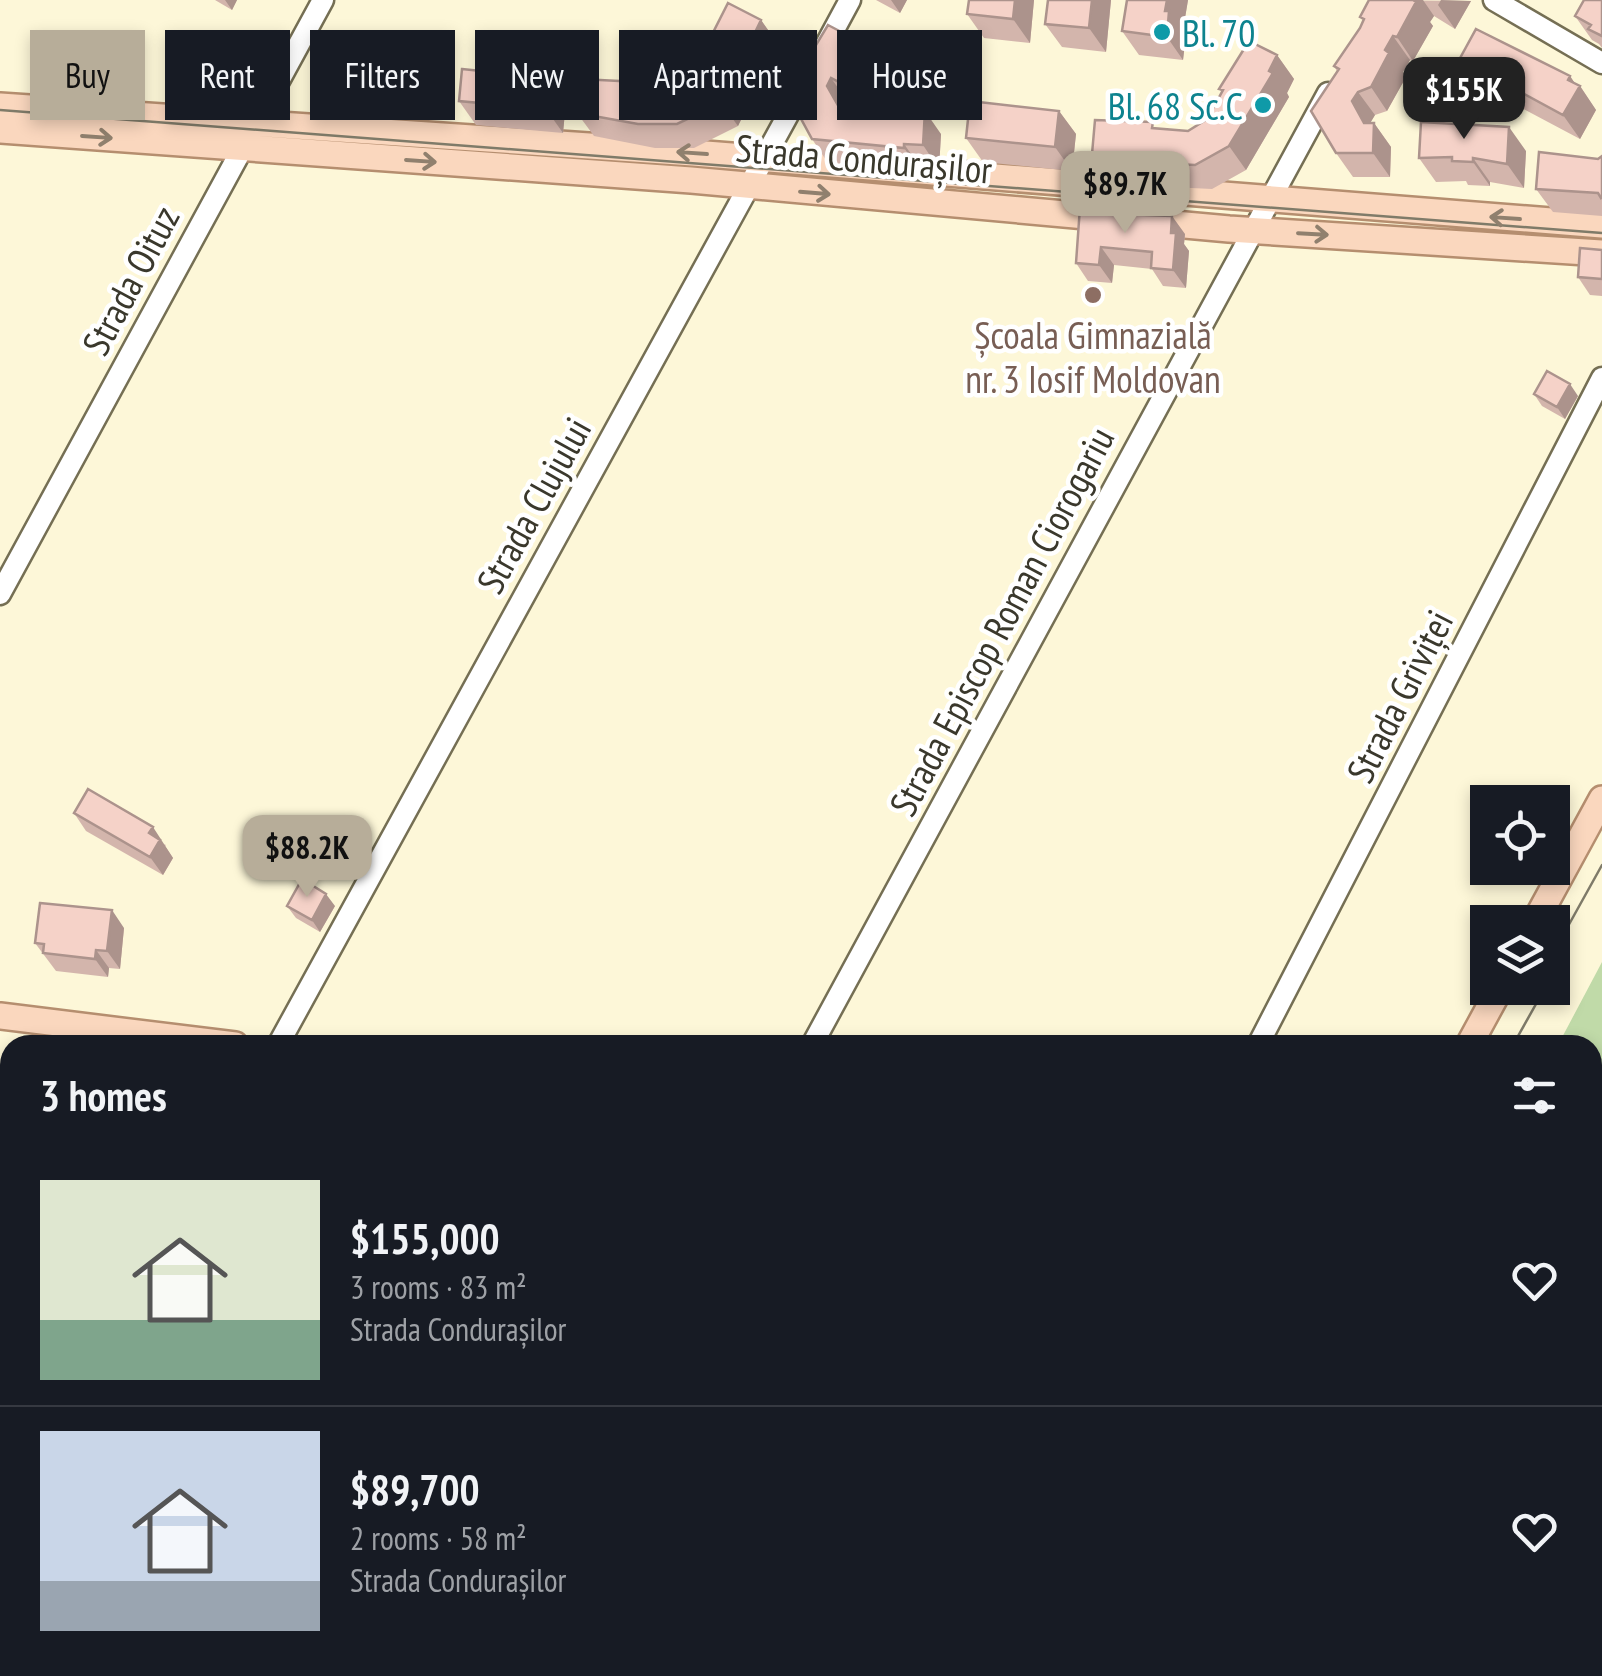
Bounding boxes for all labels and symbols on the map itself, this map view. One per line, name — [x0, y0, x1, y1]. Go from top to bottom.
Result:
place label: Bl. 70 — [1182, 8, 1255, 57]
marker: Bl. 70 — [1151, 21, 1173, 43]
pin: $155K — [1394, 57, 1534, 142]
place label: Bl. 68 Sc.C — [1108, 81, 1243, 130]
marker: Bl. 68 Sc.C — [1252, 94, 1274, 116]
street label: Strada Condurașilor — [734, 122, 995, 194]
one-way arrow — [81, 128, 113, 147]
one-way arrow — [677, 144, 709, 163]
pin: $89.7K — [1044, 151, 1206, 236]
one-way arrow — [405, 152, 437, 171]
one-way arrow — [798, 183, 831, 202]
street label: Strada Oituz — [70, 197, 190, 363]
one-way arrow — [1489, 208, 1521, 227]
one-way arrow — [1297, 225, 1329, 244]
marker: Școala Gimnazială nr. 3 Iosif Moldovan — [1082, 284, 1104, 306]
place label: Școala Gimnazială nr. 3 Iosif Moldovan — [965, 310, 1221, 403]
street label: Strada Clujului — [465, 409, 601, 601]
street label: Strada Episcop Roman Ciorogariu — [878, 418, 1124, 824]
street label: Strada Griviței — [1335, 602, 1463, 790]
pin: $88.2K — [226, 815, 388, 900]

